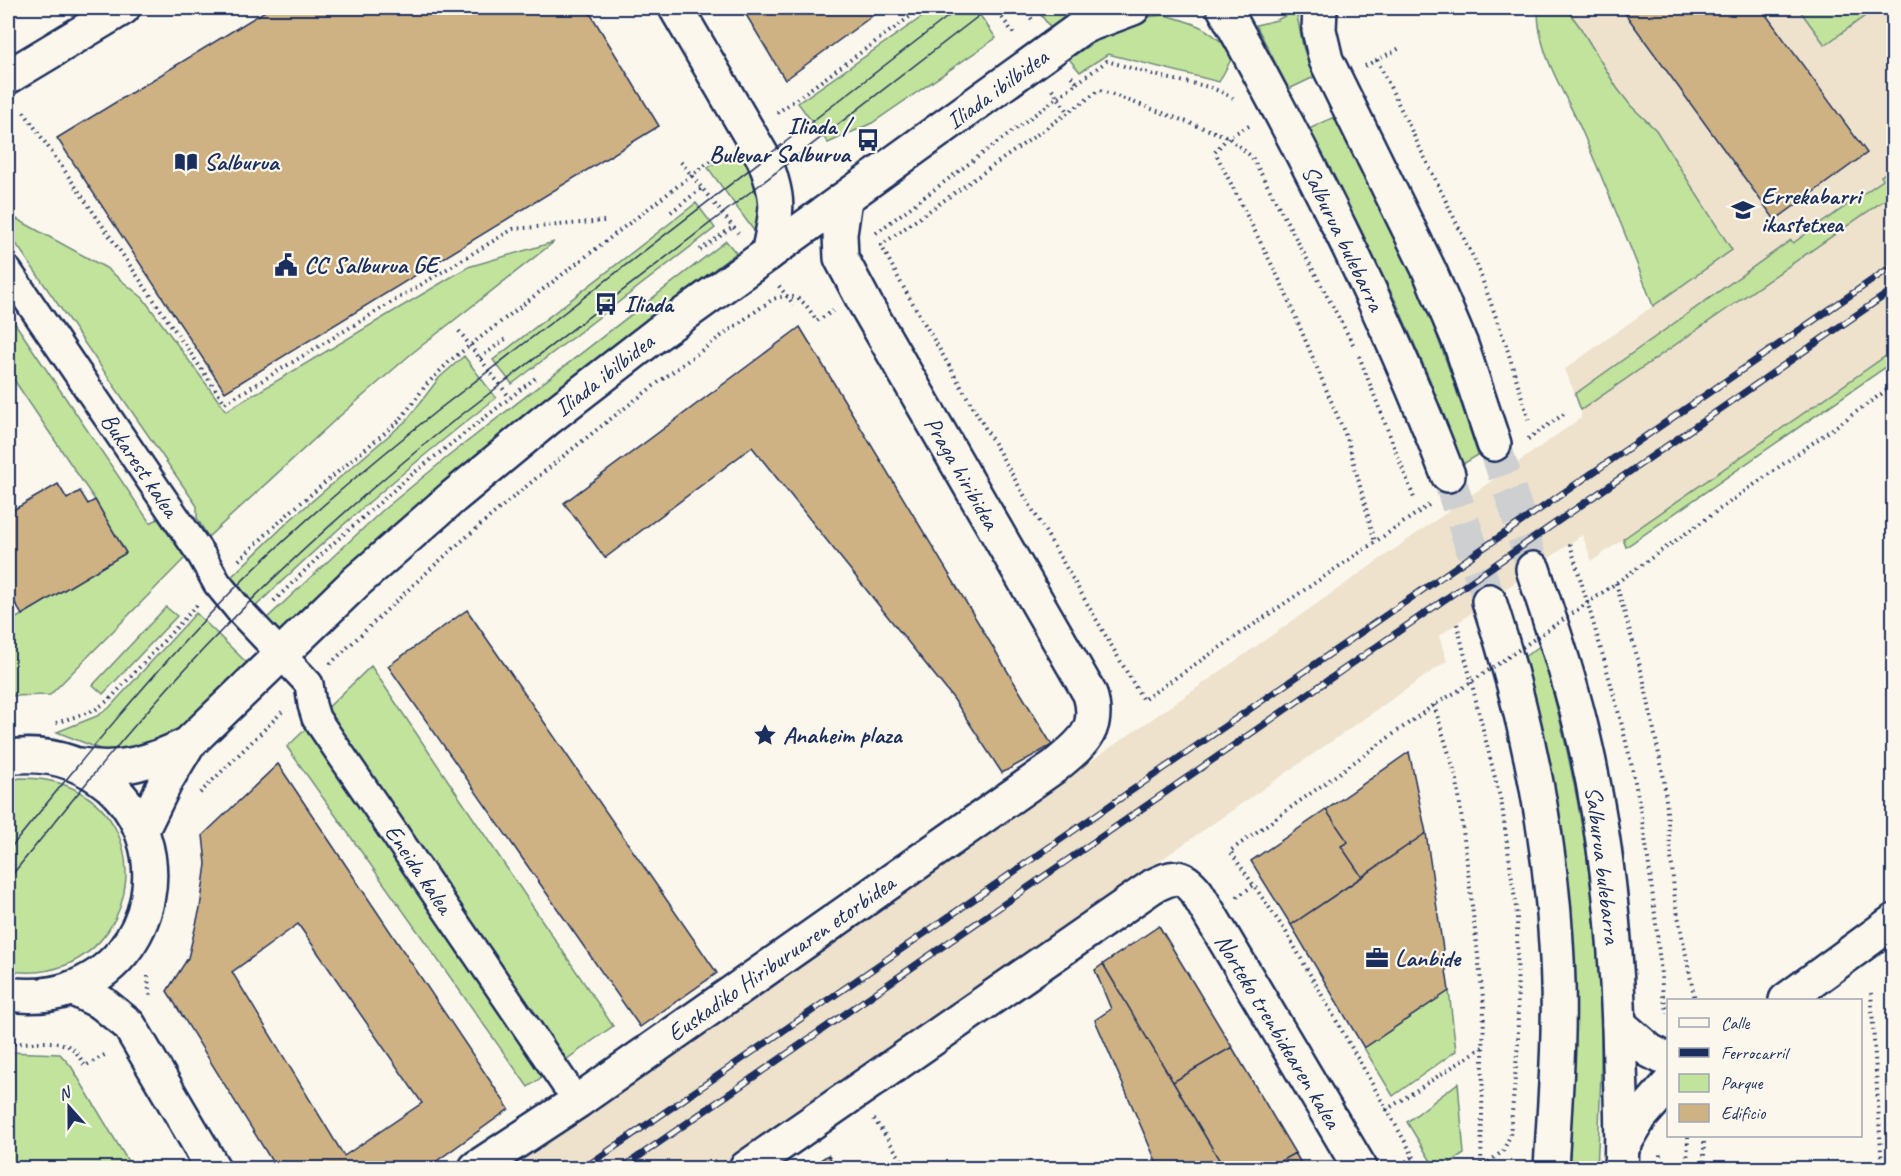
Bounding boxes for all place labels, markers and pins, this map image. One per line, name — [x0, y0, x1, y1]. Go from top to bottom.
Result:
place label: Iliada / Bulevar Salburua — [709, 111, 855, 169]
bus stop icon: Iliada / Bulevar Salburua — [855, 127, 881, 153]
place label: Salburua — [204, 147, 281, 177]
library icon: Salburua — [173, 149, 199, 175]
place label: Errekabarri ikastetxea — [1761, 181, 1864, 239]
school or university icon: Errekabarri ikastetxea — [1730, 197, 1756, 223]
place label: CC Salburua GE — [304, 250, 441, 280]
public building icon: CC Salburua GE — [273, 252, 299, 278]
place label: Iliada — [624, 289, 675, 319]
bus stop icon: Iliada — [593, 291, 619, 317]
place label: Anaheim plaza — [783, 720, 904, 750]
place icon: Anaheim plaza — [752, 722, 778, 748]
place label: Lanbide — [1395, 943, 1462, 973]
office icon: Lanbide — [1364, 945, 1390, 971]

